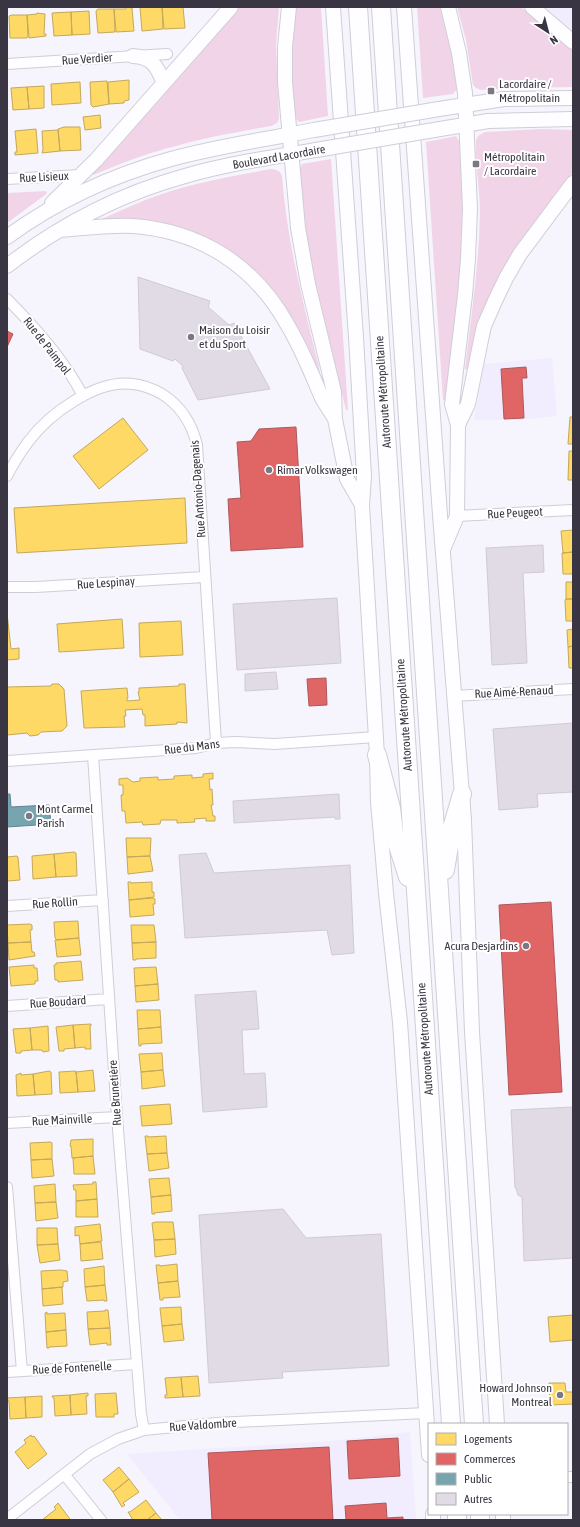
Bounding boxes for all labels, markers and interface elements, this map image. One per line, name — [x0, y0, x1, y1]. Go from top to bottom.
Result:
north arrow — [528, 12, 568, 52]
text: N — [548, 33, 560, 47]
street label: Rue Verdier — [61, 50, 113, 68]
place label: Lacordaire / Métropolitain — [499, 77, 560, 105]
marker: Lacordaire / Métropolitain — [486, 86, 496, 96]
street label: Boulevard Lacordaire — [232, 142, 326, 172]
place label: Métropolitain / Lacordaire — [484, 150, 545, 178]
marker: Métropolitain / Lacordaire — [471, 159, 481, 169]
street label: Rue Lisieux — [19, 169, 69, 185]
street label: Rue de Paimpol — [20, 315, 74, 378]
place label: Maison du Loisir et du Sport — [199, 323, 270, 351]
marker: Maison du Loisir et du Sport — [186, 332, 196, 342]
street label: Autoroute Métropolitaine — [372, 335, 394, 449]
street label: Rue Antonio-Dagenais — [188, 440, 208, 538]
place label: Rimar Volkswagen — [277, 463, 358, 477]
marker: Rimar Volkswagen — [264, 465, 274, 475]
street label: Rue Peugeot — [487, 505, 544, 521]
street label: Rue Lespinay — [77, 574, 135, 592]
street label: Autoroute Métropolitaine — [393, 658, 415, 772]
street label: Rue Aimé-Renaud — [474, 683, 554, 701]
street label: Rue du Mans — [164, 737, 220, 757]
place label: Mont Carmel Parish — [37, 802, 94, 830]
marker: Mont Carmel Parish — [24, 811, 34, 821]
street label: Rue Rollin — [32, 894, 78, 912]
place label: Acura Desjardins — [445, 939, 518, 953]
marker: Acura Desjardins — [521, 941, 531, 951]
street label: Autoroute Métropolitaine — [414, 982, 436, 1096]
street label: Rue Boudard — [29, 993, 87, 1011]
street label: Rue Brunetière — [106, 1060, 124, 1126]
street label: Rue Mainville — [31, 1111, 93, 1129]
street label: Rue de Fontenelle — [32, 1359, 112, 1377]
place label: Howard Johnson Montreal — [479, 1381, 553, 1409]
marker: Howard Johnson Montreal — [555, 1390, 565, 1400]
street label: Rue Valdombre — [169, 1416, 237, 1434]
legend — [428, 1423, 568, 1515]
text: Logements — [464, 1432, 512, 1446]
text: Commerces — [464, 1452, 515, 1466]
text: Public — [464, 1472, 492, 1486]
text: Autres — [464, 1492, 492, 1506]

